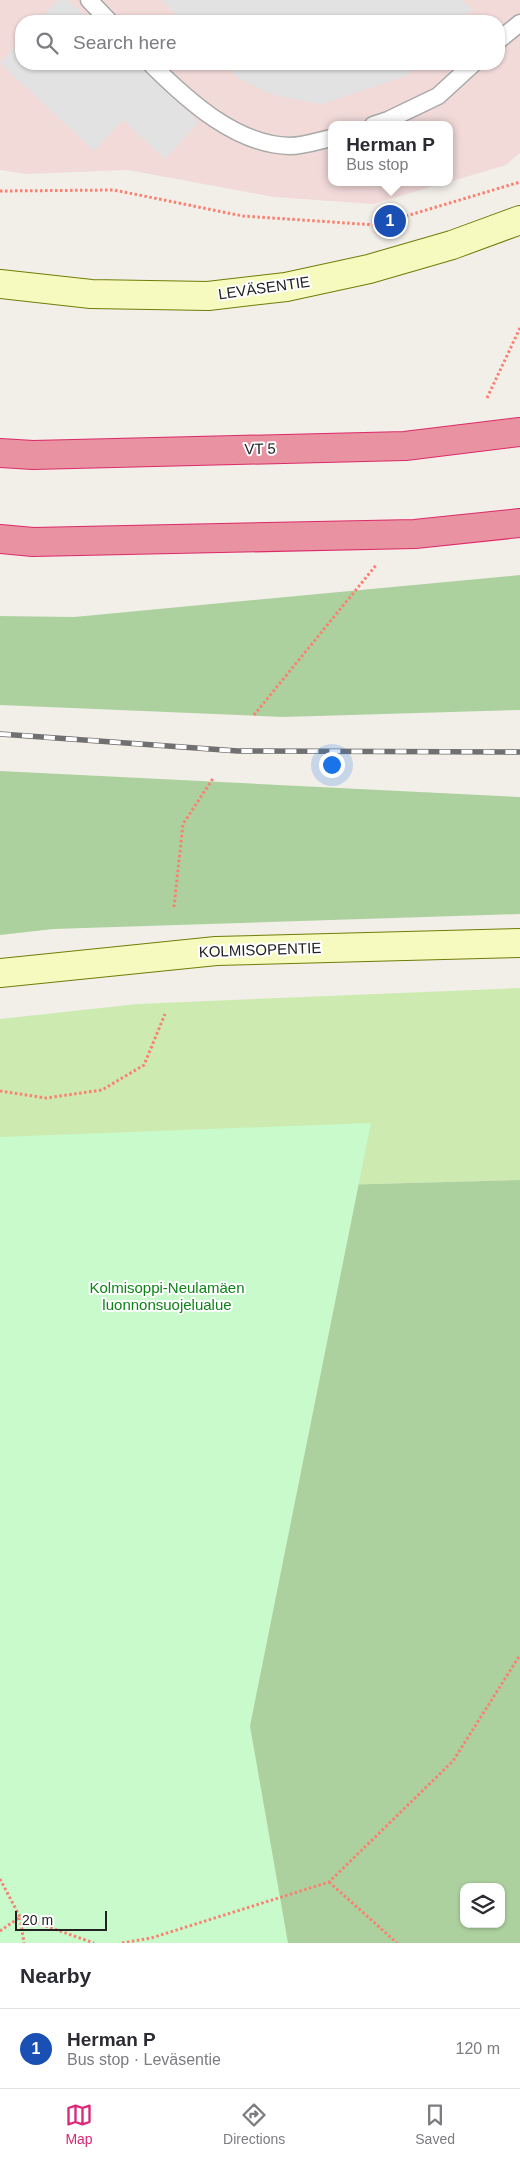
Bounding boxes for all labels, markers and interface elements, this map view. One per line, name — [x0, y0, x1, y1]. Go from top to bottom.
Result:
search box — [15, 15, 505, 70]
icon: search — [33, 29, 61, 57]
text: Search here — [73, 32, 177, 53]
popup — [328, 121, 453, 186]
text: Herman P — [346, 134, 435, 155]
text: Bus stop — [346, 156, 408, 173]
pin: 1 — [374, 202, 406, 240]
street label: LEVÄSENTIE — [217, 273, 311, 302]
street label: VT 5 — [244, 440, 276, 457]
your location — [319, 752, 345, 778]
street label: KOLMISOPENTIE — [198, 939, 322, 960]
park label: Kolmisoppi-Neulamäen luonnonsuojelualue — [89, 1279, 245, 1313]
map controls — [460, 1883, 505, 1928]
button: layers — [460, 1883, 505, 1928]
scale bar — [15, 1908, 108, 1931]
text: 20 m — [22, 1912, 53, 1928]
text: Nearby — [20, 1964, 91, 1987]
text: Herman P — [67, 2029, 156, 2050]
text: 1 — [32, 2040, 40, 2057]
text: 120 m — [456, 2040, 500, 2057]
text: Bus stop · Leväsentie — [67, 2051, 221, 2068]
tab: Map — [65, 2101, 93, 2147]
tab: Directions — [223, 2101, 285, 2147]
tab: Saved — [415, 2101, 455, 2147]

